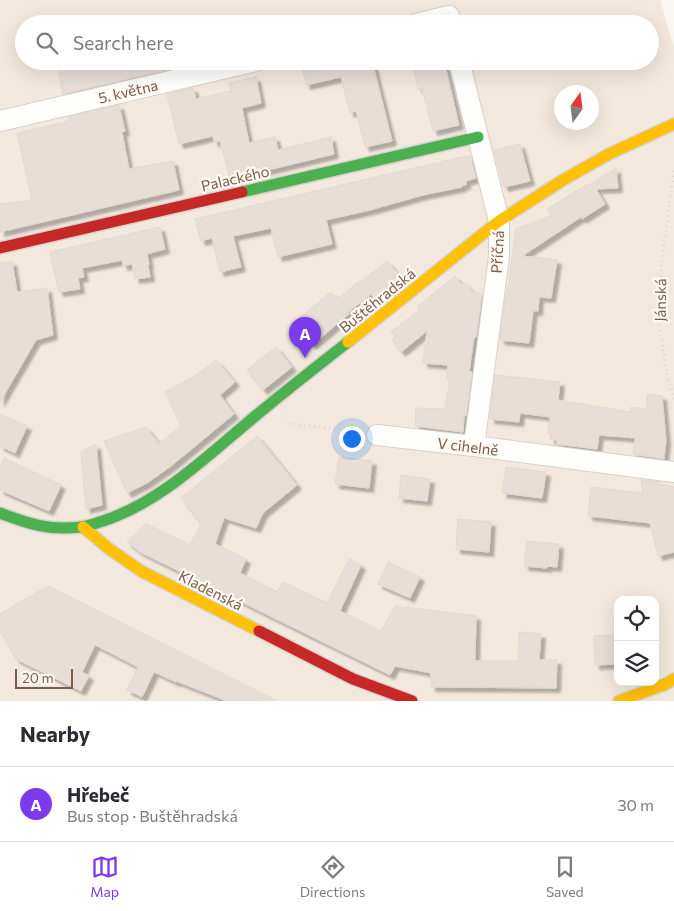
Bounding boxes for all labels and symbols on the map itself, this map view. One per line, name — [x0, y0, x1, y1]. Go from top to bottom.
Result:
street label: 5. května — [96, 75, 160, 107]
north arrow — [554, 85, 599, 130]
street label: Palackého — [199, 161, 271, 195]
street label: Příčná — [487, 230, 507, 274]
street label: Buštěhradská — [335, 264, 419, 336]
street label: Jánská — [651, 278, 669, 322]
pin: A — [289, 317, 321, 358]
your location — [339, 426, 365, 452]
street label: V cihelně — [436, 433, 500, 459]
street label: Kladenská — [176, 566, 246, 614]
scale bar — [15, 666, 72, 689]

